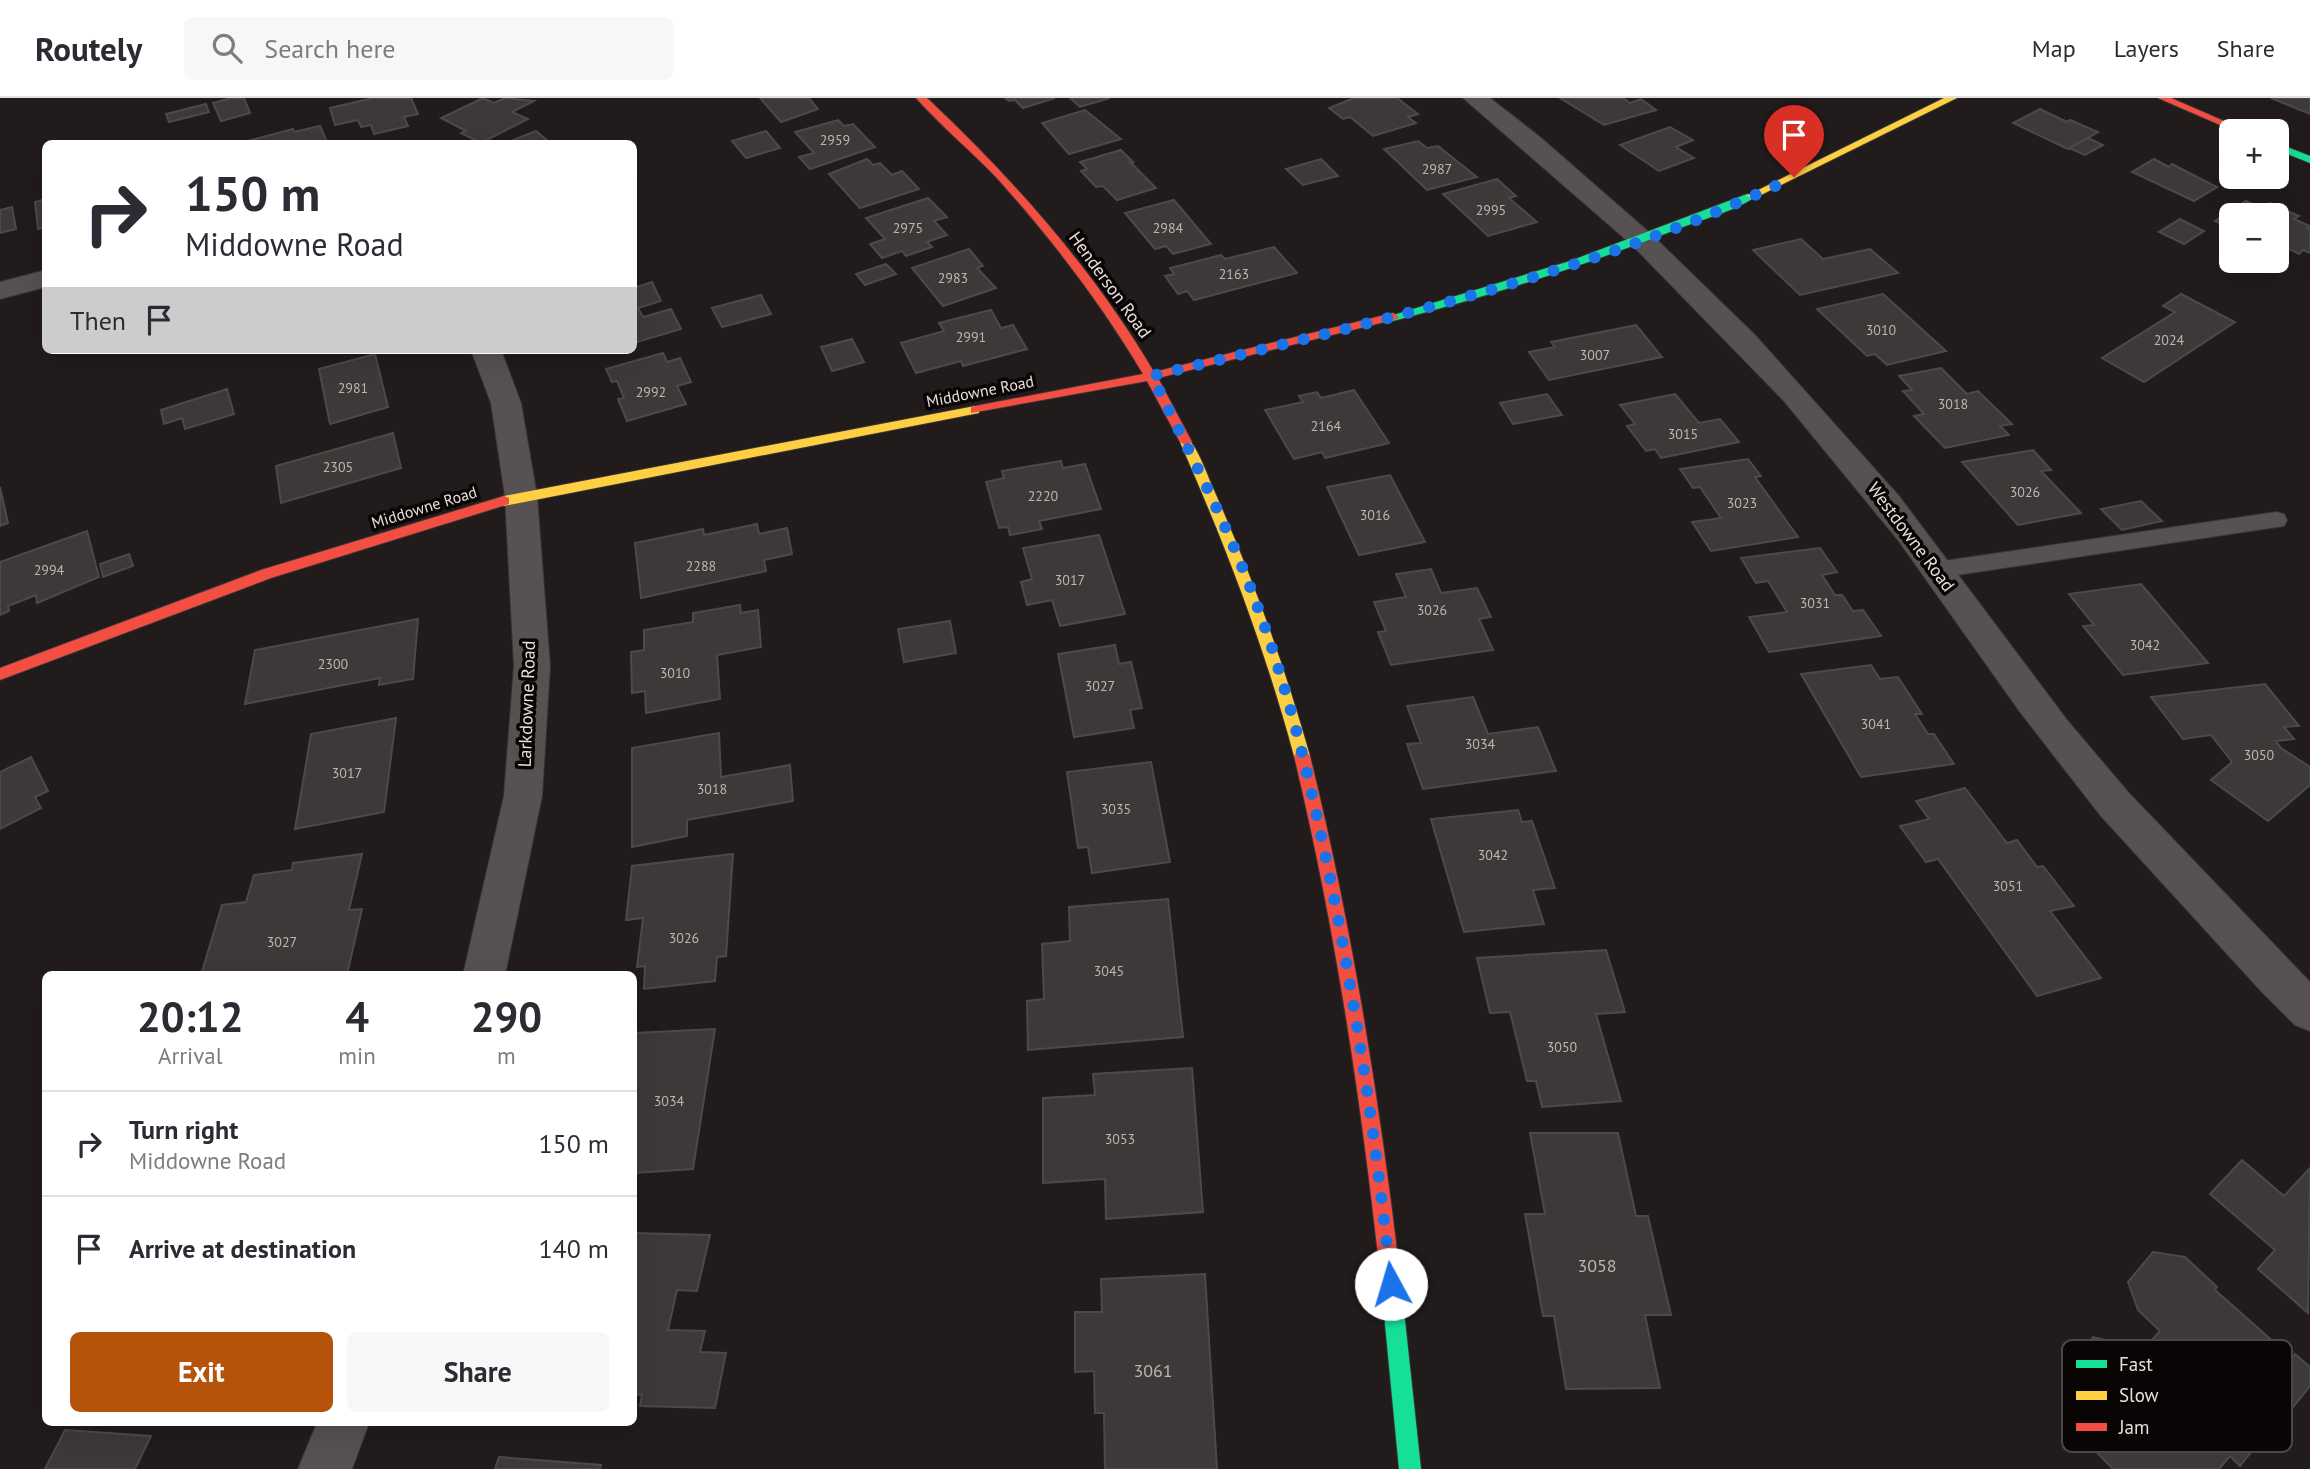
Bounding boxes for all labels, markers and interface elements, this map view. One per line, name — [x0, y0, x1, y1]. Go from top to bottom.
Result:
search box — [184, 17, 674, 80]
text: Routely — [35, 27, 142, 70]
icon: search — [208, 29, 246, 67]
text: Search here — [264, 32, 395, 65]
text: Map — [2032, 33, 2076, 64]
text: Layers — [2114, 33, 2179, 64]
text: Share — [2217, 33, 2275, 64]
pin — [1764, 105, 1824, 177]
icon: arrive — [1775, 116, 1813, 154]
map controls — [2219, 119, 2289, 273]
button: + — [2219, 119, 2289, 189]
house number: 2959 — [820, 131, 850, 149]
house number: 2987 — [1422, 160, 1452, 178]
text: 150 m — [185, 161, 320, 225]
icon: right — [70, 168, 161, 259]
house number: 2995 — [1476, 201, 1506, 219]
button: − — [2219, 203, 2289, 273]
house number: 2975 — [893, 219, 923, 237]
house number: 2984 — [1153, 219, 1184, 237]
text: Middowne Road — [185, 223, 404, 265]
street label: Henderson Road — [1064, 227, 1157, 342]
house number: 2163 — [1219, 265, 1249, 283]
house number: 2983 — [938, 269, 968, 287]
icon: arrive — [140, 301, 178, 339]
text: Then — [70, 304, 126, 337]
house number: 3010 — [1866, 321, 1897, 339]
house number: 2991 — [956, 328, 986, 346]
house number: 2024 — [2154, 331, 2185, 349]
house number: 3007 — [1580, 346, 1610, 364]
street label: Middowne Road — [924, 371, 1036, 411]
house number: 2981 — [338, 379, 368, 397]
house number: 2992 — [636, 383, 666, 401]
house number: 3018 — [1938, 395, 1968, 413]
house number: 2164 — [1311, 417, 1342, 435]
house number: 3015 — [1668, 425, 1698, 443]
house number: 2305 — [323, 458, 353, 476]
street label: Westdowne Road — [1863, 477, 1960, 596]
street label: Middowne Road — [369, 481, 479, 533]
house number: 3026 — [2010, 483, 2040, 501]
house number: 2220 — [1028, 487, 1059, 505]
house number: 3023 — [1727, 494, 1757, 512]
house number: 3016 — [1360, 506, 1390, 524]
house number: 2288 — [686, 557, 716, 575]
house number: 2994 — [34, 561, 65, 579]
house number: 3017 — [1055, 571, 1085, 589]
house number: 3031 — [1800, 594, 1830, 612]
house number: 3026 — [1417, 601, 1447, 619]
house number: 3042 — [2130, 636, 2160, 654]
street label: Larkdowne Road — [513, 640, 540, 768]
house number: 2300 — [318, 655, 349, 673]
house number: 3010 — [660, 664, 691, 682]
house number: 3027 — [1085, 677, 1115, 695]
house number: 3041 — [1861, 715, 1891, 733]
house number: 3034 — [1465, 735, 1496, 753]
house number: 3050 — [2244, 746, 2275, 764]
house number: 3017 — [332, 764, 362, 782]
house number: 3018 — [697, 780, 727, 798]
house number: 3035 — [1101, 800, 1131, 818]
house number: 3042 — [1478, 846, 1508, 864]
house number: 3051 — [1993, 877, 2023, 895]
house number: 3026 — [669, 929, 699, 947]
house number: 3027 — [267, 933, 297, 951]
house number: 3045 — [1094, 962, 1124, 980]
text: 20:12 — [137, 989, 243, 1044]
text: 4 — [345, 989, 369, 1044]
text: 290 — [471, 989, 542, 1044]
house number: 3050 — [1547, 1038, 1578, 1056]
text: Arrival — [158, 1041, 222, 1070]
text: min — [338, 1041, 376, 1070]
text: m — [497, 1041, 516, 1070]
house number: 3034 — [654, 1092, 685, 1110]
text: Turn right — [129, 1113, 238, 1146]
icon: right — [70, 1125, 108, 1163]
text: 150 m — [538, 1127, 609, 1160]
house number: 3053 — [1105, 1130, 1135, 1148]
text: Middowne Road — [129, 1146, 286, 1175]
icon: arrive — [70, 1230, 108, 1268]
text: Arrive at destination — [129, 1232, 356, 1265]
text: 140 m — [538, 1232, 609, 1265]
position arrow — [1354, 1247, 1428, 1321]
house number: 3058 — [1577, 1254, 1617, 1277]
button: Exit — [70, 1332, 333, 1412]
button: Share — [347, 1332, 609, 1412]
legend — [2062, 1340, 2292, 1452]
text: Fast — [2119, 1352, 2153, 1376]
house number: 3061 — [1133, 1359, 1173, 1382]
text: Slow — [2119, 1383, 2159, 1407]
text: Jam — [2118, 1415, 2149, 1439]

